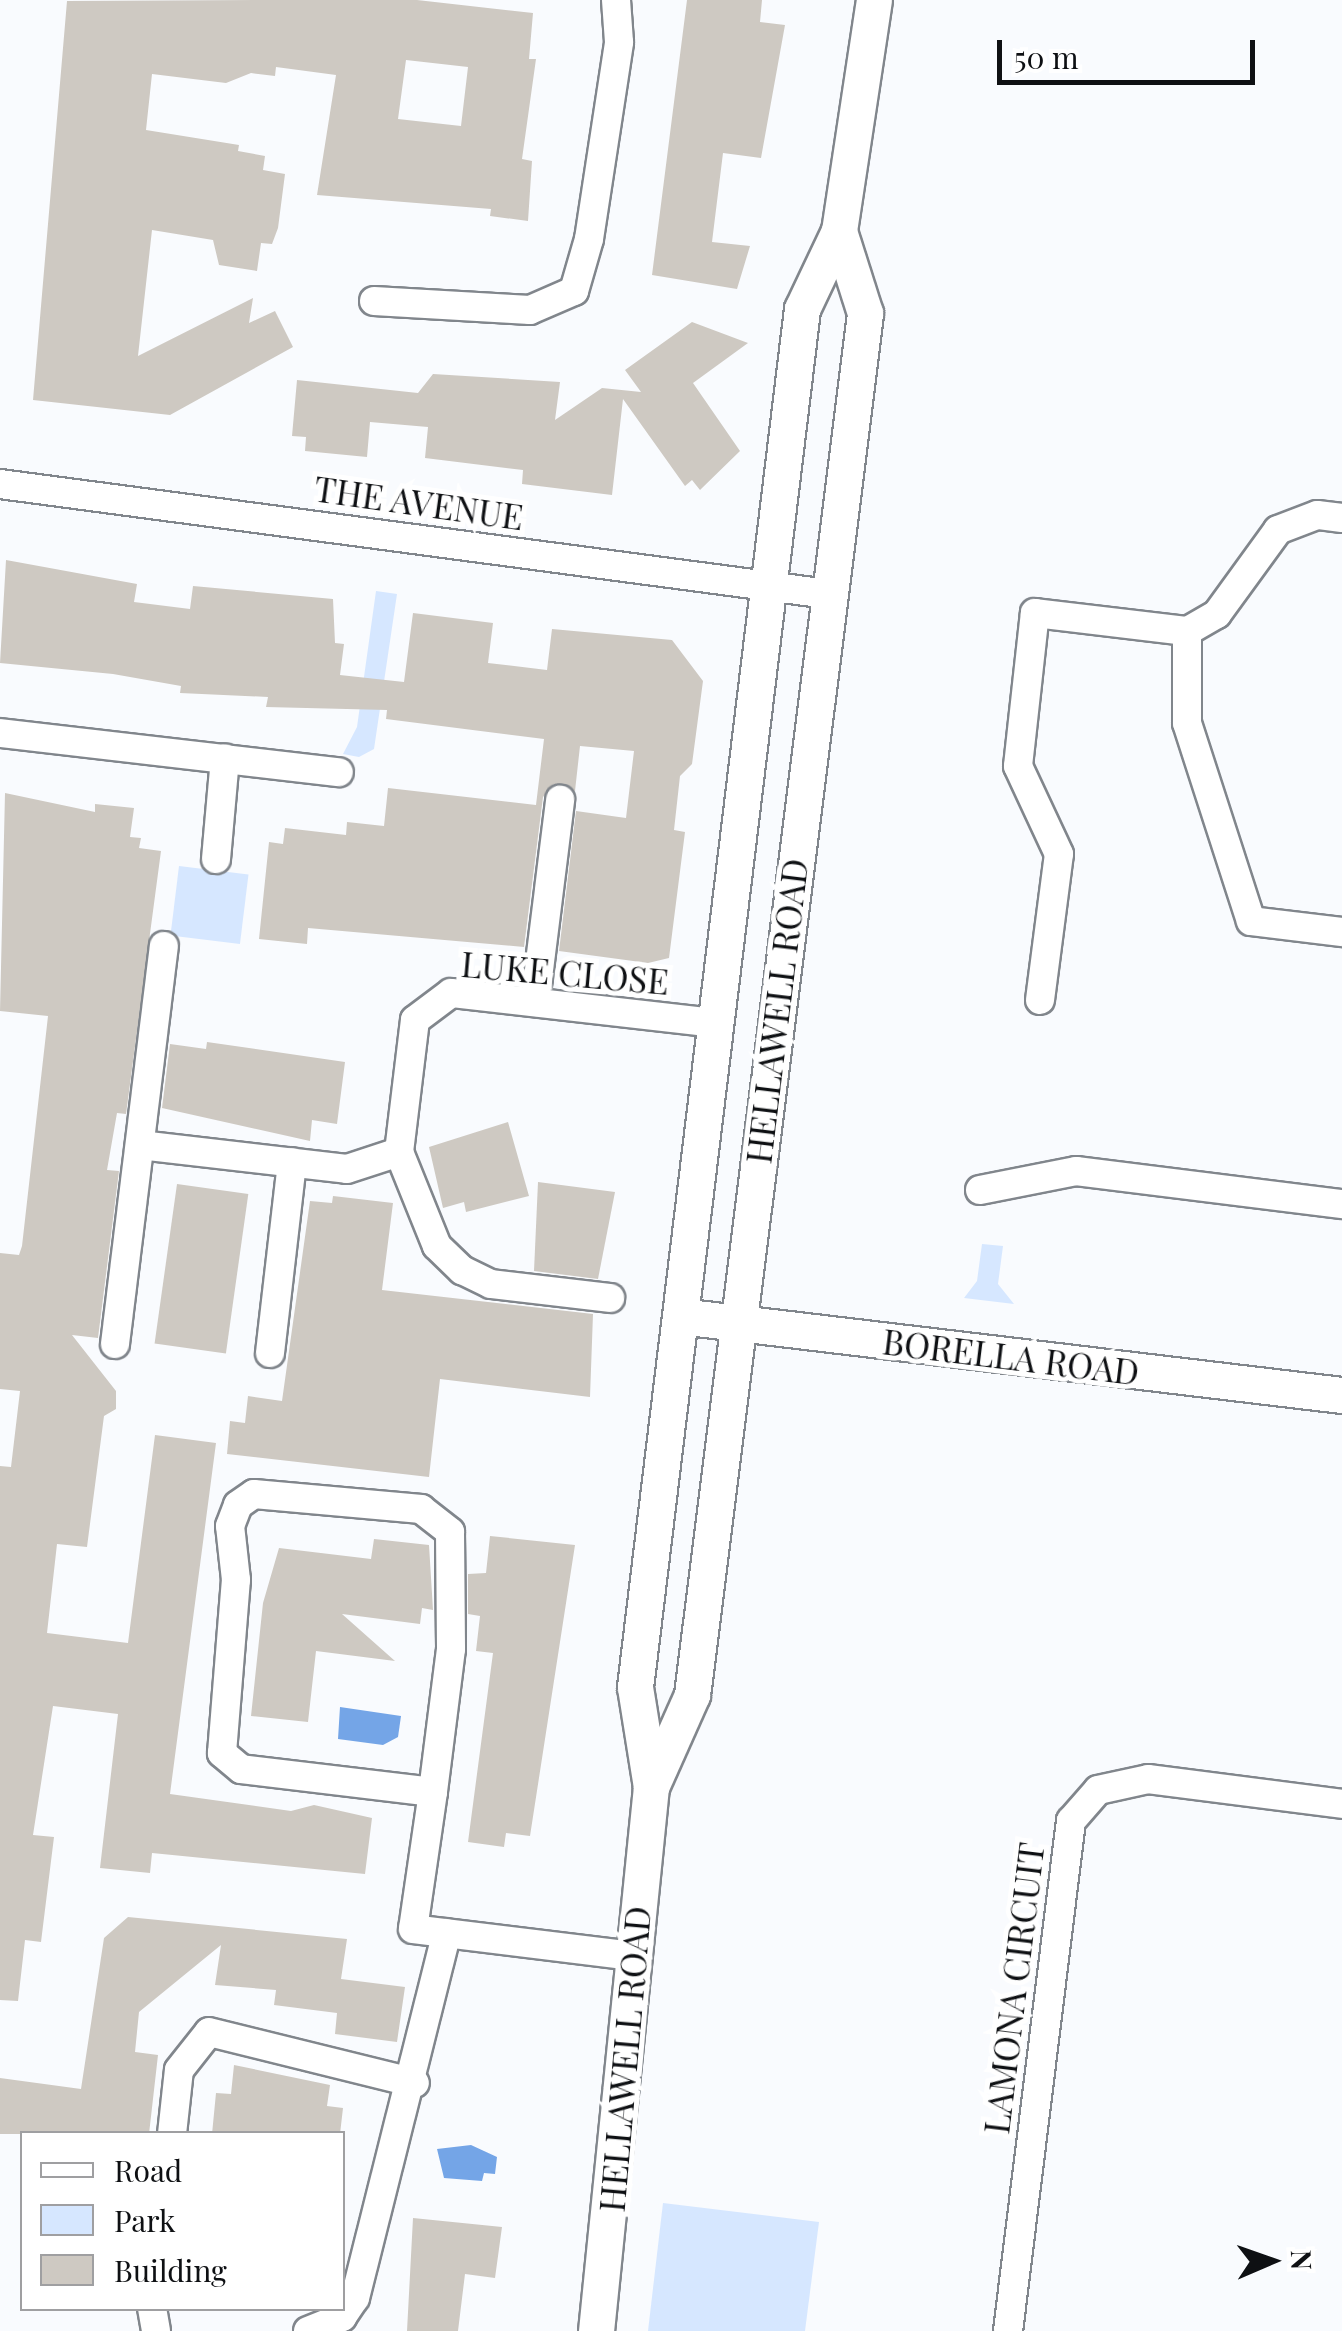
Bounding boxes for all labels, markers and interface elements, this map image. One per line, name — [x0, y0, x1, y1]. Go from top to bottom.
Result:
scale bar — [1002, 20, 1260, 82]
text: 50 m — [1014, 37, 1079, 77]
street label: THE AVENUE — [311, 466, 527, 538]
street label: HELLAWELL ROAD — [736, 856, 816, 1166]
street label: LUKE CLOSE — [459, 942, 671, 1002]
street label: BORELLA ROAD — [880, 1319, 1142, 1393]
street label: LAMONA CIRCUIT — [974, 1840, 1052, 2136]
street label: HELLAWELL ROAD — [590, 1904, 658, 2214]
legend — [20, 2131, 345, 2311]
text: Road — [114, 2150, 182, 2190]
text: Park — [114, 2200, 176, 2240]
north arrow — [1222, 2211, 1322, 2311]
text: N — [1284, 2249, 1321, 2271]
text: Building — [114, 2250, 227, 2290]

